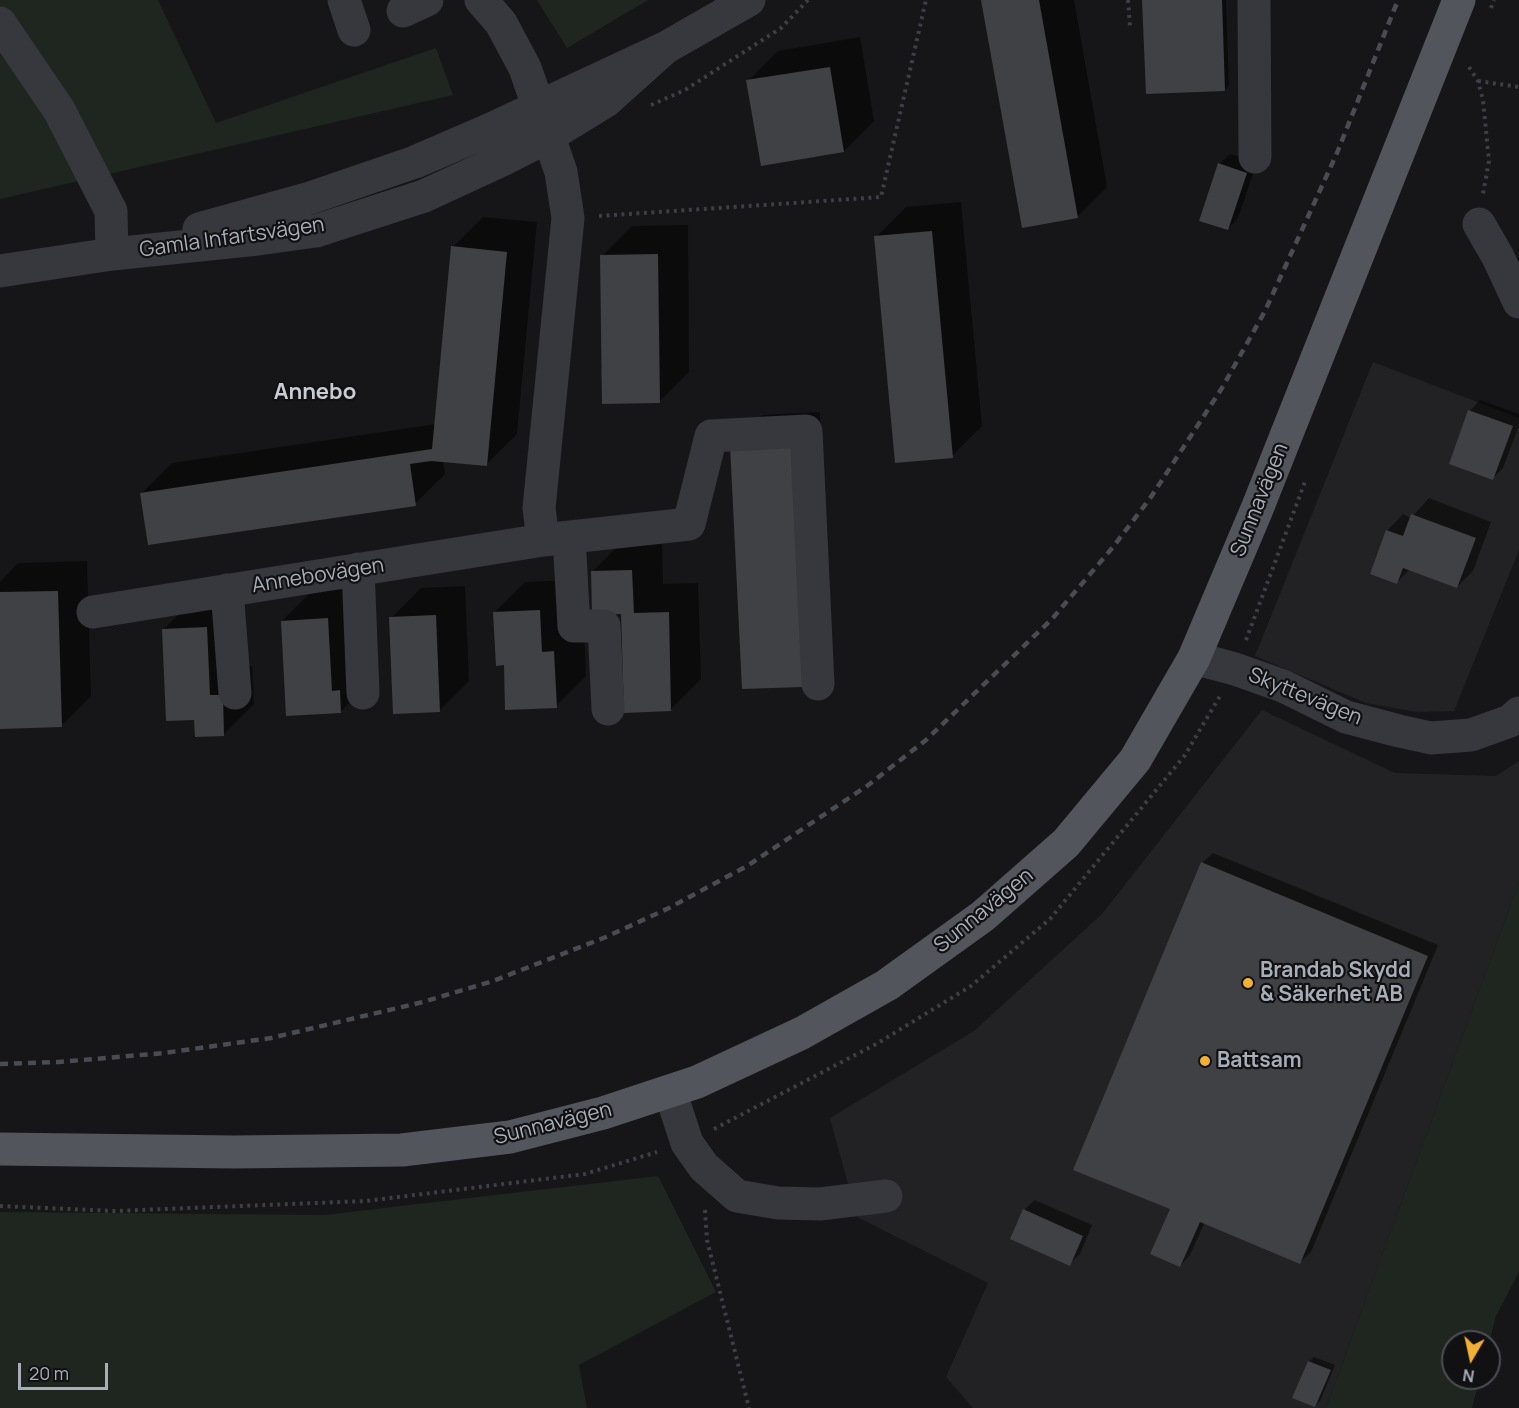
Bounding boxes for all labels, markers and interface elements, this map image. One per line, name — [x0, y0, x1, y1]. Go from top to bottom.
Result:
street label: Gamla Infartsvägen — [138, 213, 326, 263]
district label: Annebo — [274, 380, 356, 406]
street label: Sunnavägen — [1226, 440, 1294, 560]
street label: Annebovägen — [250, 553, 386, 599]
street label: Skyttevägen — [1244, 663, 1366, 731]
street label: Sunnavägen — [929, 863, 1039, 959]
place label: Brandab Skydd & Säkerhet AB — [1260, 958, 1411, 1008]
marker: Brandab Skydd & Säkerhet AB — [1241, 976, 1255, 990]
place label: Battsam — [1217, 1048, 1302, 1074]
marker: Battsam — [1198, 1054, 1212, 1068]
street label: Sunnavägen — [492, 1097, 614, 1151]
north arrow — [1441, 1330, 1501, 1390]
scale bar — [21, 1351, 111, 1389]
text: 20 m — [29, 1361, 69, 1385]
text: N — [1461, 1364, 1476, 1388]

